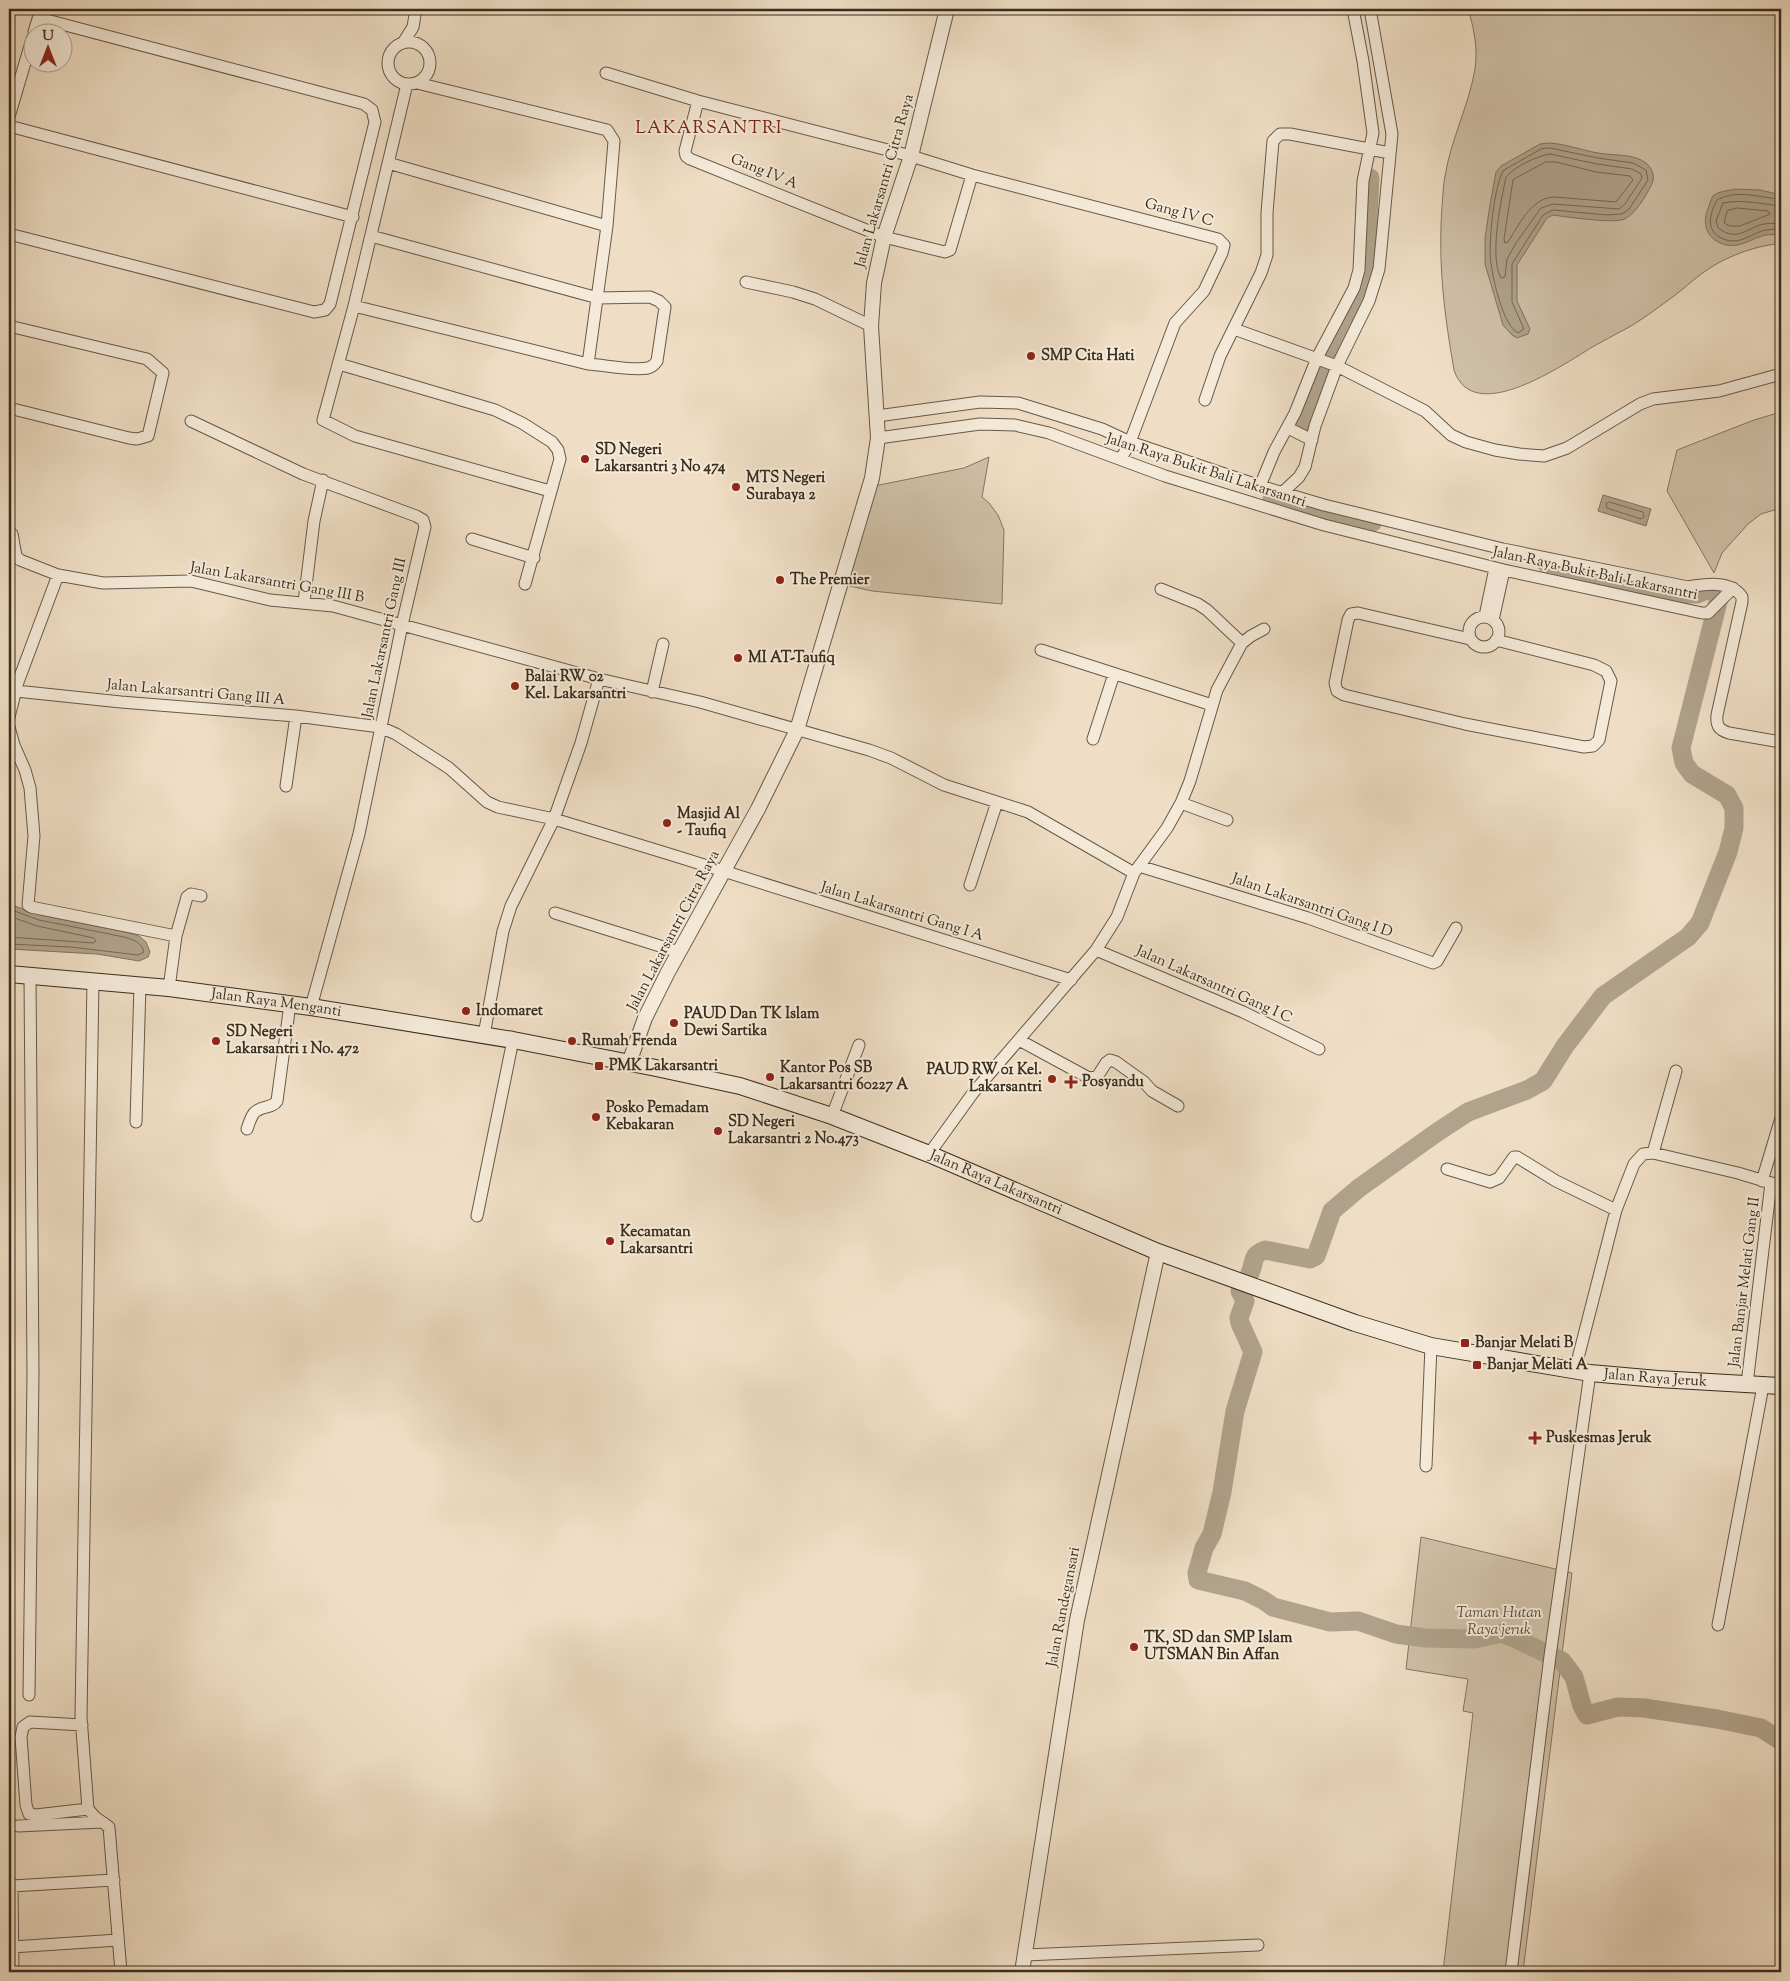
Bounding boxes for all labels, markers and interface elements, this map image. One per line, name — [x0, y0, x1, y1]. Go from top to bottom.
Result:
north arrow — [22, 22, 72, 72]
text: U — [42, 27, 54, 47]
street label: Jalan Lakarsantri Citra Raya — [850, 92, 920, 271]
district label: LAKARSANTRI — [635, 116, 783, 142]
street label: Gang IV A — [727, 149, 801, 195]
street label: Gang IV C — [1142, 194, 1216, 232]
place label: SMP Cita Hati — [1041, 346, 1135, 367]
marker: SMP Cita Hati — [1025, 350, 1037, 362]
street label: Jalan Raya Bukit Bali Lakarsantri — [1102, 428, 1309, 513]
place label: SD Negeri Lakarsantri 3 No 474 — [595, 440, 726, 478]
marker: SD Negeri Lakarsantri 3 No 474 — [579, 453, 591, 465]
place label: MTS Negeri Surabaya 2 — [746, 468, 826, 506]
marker: MTS Negeri Surabaya 2 — [730, 481, 742, 493]
street label: Jalan Raya Bukit Bali Lakarsantri — [1489, 542, 1700, 606]
street label: Jalan Lakarsantri Gang III — [357, 556, 412, 721]
street label: Jalan Lakarsantri Gang III B — [187, 557, 366, 609]
place label: The Premier — [790, 570, 870, 591]
marker: The Premier — [774, 574, 786, 586]
place label: MI AT-Taufiq — [748, 648, 835, 669]
marker: MI AT-Taufiq — [732, 652, 744, 664]
place label: Balai RW 02 Kel. Lakarsantri — [525, 667, 627, 705]
street label: Jalan Lakarsantri Gang III A — [105, 675, 286, 711]
marker: Balai RW 02 Kel. Lakarsantri — [509, 680, 521, 692]
place label: Masjid Al - Taufiq — [677, 804, 741, 842]
marker: Masjid Al - Taufiq — [661, 817, 673, 829]
street label: Jalan Lakarsantri Citra Raya — [622, 847, 725, 1016]
street label: Jalan Lakarsantri Gang I D — [1228, 868, 1395, 943]
street label: Jalan Lakarsantri Gang I A — [817, 877, 986, 947]
street label: Jalan Lakarsantri Gang I C — [1131, 941, 1296, 1029]
street label: Jalan Raya Menganti — [209, 983, 343, 1022]
place label: Indomaret — [476, 1001, 544, 1022]
place label: PAUD Dan TK Islam Dewi Sartika — [684, 1004, 820, 1042]
marker: Indomaret — [460, 1005, 472, 1017]
marker: PAUD Dan TK Islam Dewi Sartika — [668, 1017, 680, 1029]
place label: SD Negeri Lakarsantri 1 No. 472 — [226, 1022, 360, 1060]
place label: Rumah Frenda — [582, 1031, 677, 1052]
marker: SD Negeri Lakarsantri 1 No. 472 — [210, 1035, 222, 1047]
marker: Rumah Frenda — [566, 1035, 578, 1047]
place label: PMK Lakarsantri — [609, 1056, 719, 1077]
place label: Kantor Pos SB Lakarsantri 60227 A — [780, 1058, 909, 1096]
marker: PMK Lakarsantri — [593, 1060, 605, 1072]
place label: PAUD RW 01 Kel. Lakarsantri — [926, 1060, 1043, 1098]
marker: Kantor Pos SB Lakarsantri 60227 A — [764, 1071, 776, 1083]
place label: Posyandu — [1082, 1072, 1144, 1093]
marker: PAUD RW 01 Kel. Lakarsantri — [1046, 1073, 1058, 1085]
marker: Posyandu — [1064, 1075, 1078, 1089]
place label: Posko Pemadam Kebakaran — [606, 1098, 710, 1136]
marker: Posko Pemadam Kebakaran — [590, 1111, 602, 1123]
place label: SD Negeri Lakarsantri 2 No.473 — [728, 1112, 859, 1150]
marker: SD Negeri Lakarsantri 2 No.473 — [712, 1125, 724, 1137]
street label: Jalan Raya Lakarsantri — [925, 1145, 1066, 1220]
street label: Jalan Banjar Melati Gang II — [1724, 1196, 1766, 1369]
place label: Kecamatan Lakarsantri — [620, 1222, 694, 1260]
marker: Kecamatan Lakarsantri — [604, 1235, 616, 1247]
place label: Banjar Melati B — [1475, 1333, 1574, 1354]
marker: Banjar Melati B — [1459, 1337, 1471, 1349]
place label: Banjar Melati A — [1487, 1355, 1589, 1376]
marker: Banjar Melati A — [1471, 1359, 1483, 1371]
street label: Jalan Raya Jeruk — [1602, 1364, 1708, 1392]
place label: Puskesmas Jeruk — [1546, 1428, 1653, 1449]
marker: Puskesmas Jeruk — [1528, 1431, 1542, 1445]
street label: Jalan Randegansari — [1042, 1545, 1086, 1670]
park label: Taman Hutan Raya jeruk — [1456, 1603, 1542, 1641]
place label: TK, SD dan SMP Islam UTSMAN Bin Affan — [1144, 1628, 1293, 1666]
marker: TK, SD dan SMP Islam UTSMAN Bin Affan — [1128, 1641, 1140, 1653]

